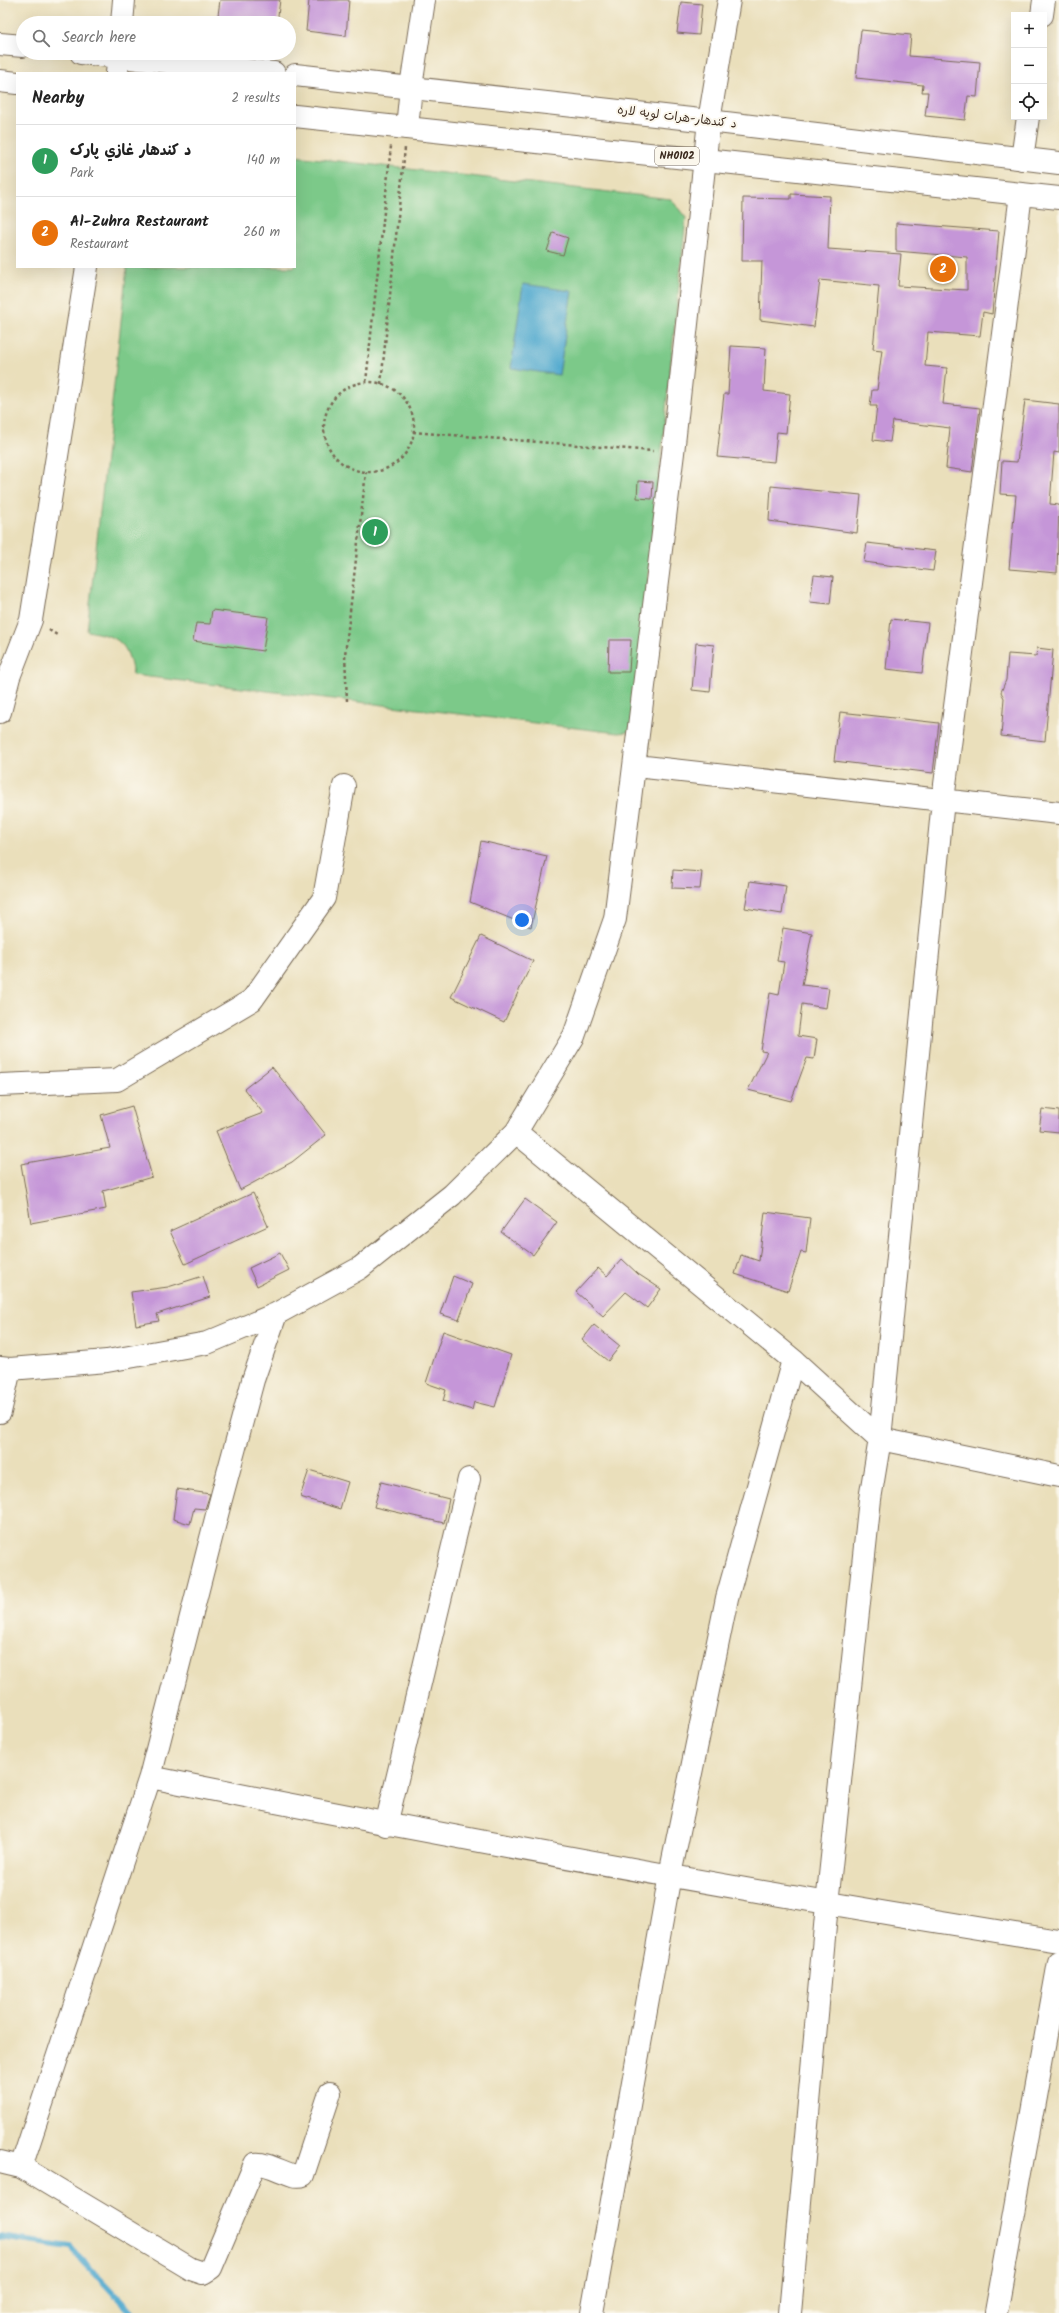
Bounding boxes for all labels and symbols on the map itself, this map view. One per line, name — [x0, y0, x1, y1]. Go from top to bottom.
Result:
street label: د کندهار-هرات لويه لاره — [616, 100, 738, 134]
road number: NH0102 — [655, 147, 699, 165]
pin: 2 — [930, 254, 956, 284]
pin: 1 — [362, 517, 388, 547]
your location — [512, 910, 532, 930]

